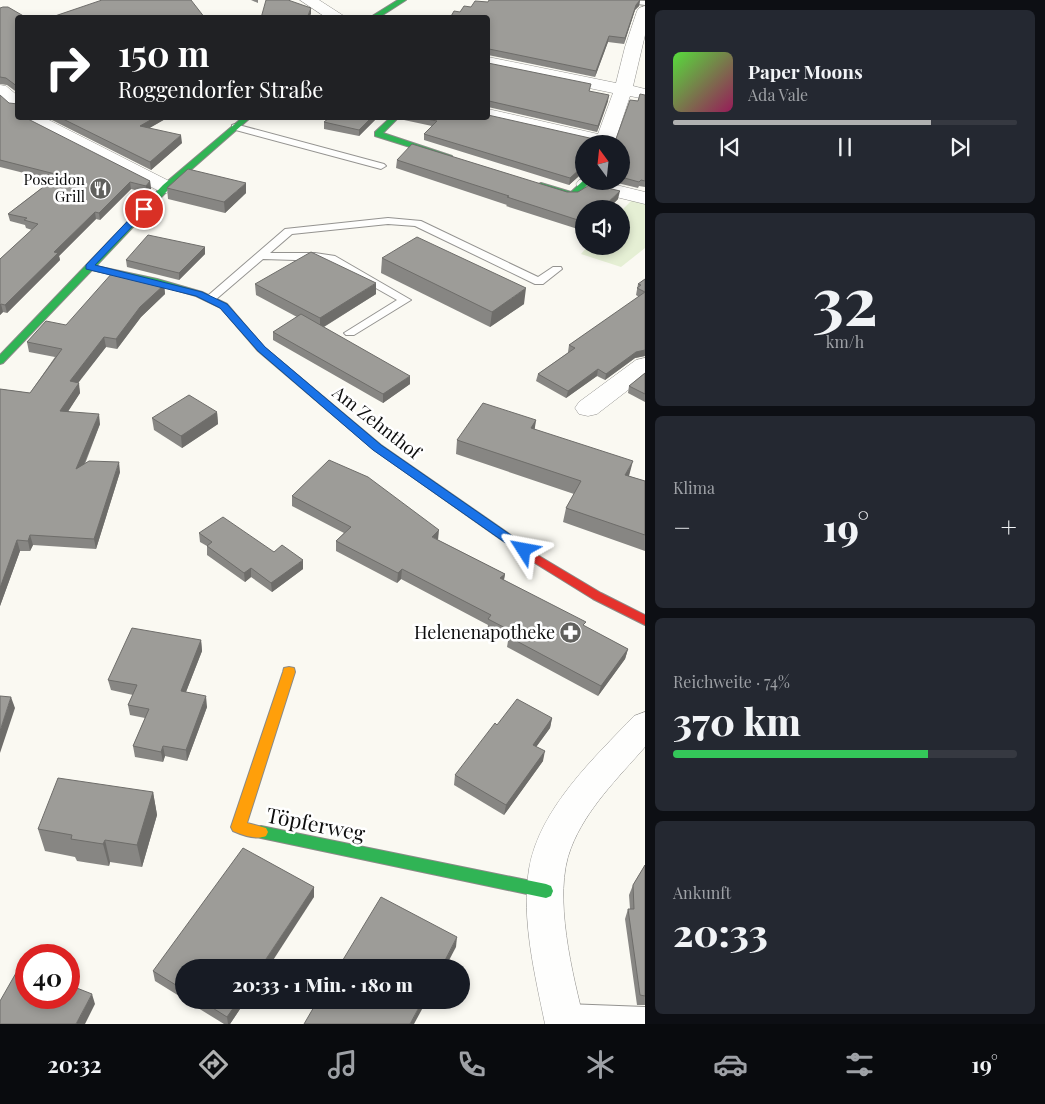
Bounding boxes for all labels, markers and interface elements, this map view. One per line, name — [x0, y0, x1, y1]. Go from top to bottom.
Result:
text: 150 m — [118, 29, 209, 76]
icon: right — [35, 35, 100, 100]
text: Paper Moons — [748, 58, 863, 84]
text: Roggendorfer Straße — [118, 74, 323, 104]
text: Ada Vale — [748, 84, 808, 105]
icon: previous — [716, 133, 744, 161]
icon: pause — [831, 133, 859, 161]
icon: next — [946, 133, 974, 161]
north arrow — [575, 135, 630, 190]
map controls — [575, 135, 630, 255]
place label: Poseidon Grill — [24, 169, 85, 206]
restaurant icon: Poseidon Grill — [89, 176, 113, 200]
pin — [123, 188, 165, 230]
icon: arrive — [130, 195, 158, 223]
button: sound — [575, 200, 630, 255]
text: 32 — [812, 255, 878, 341]
text: km/h — [826, 331, 864, 352]
street label: Am Zehnthof — [327, 379, 428, 465]
text: Klima — [673, 477, 715, 498]
text: 19° — [823, 501, 869, 552]
text: − — [673, 508, 691, 545]
text: + — [1001, 508, 1017, 545]
position arrow — [497, 523, 549, 575]
place label: Helenenapotheke — [414, 620, 555, 644]
pharmacy icon: Helenenapotheke — [559, 620, 583, 644]
text: Reichweite · 74% — [673, 671, 790, 692]
text: 370 km — [673, 695, 801, 746]
street label: Töpferweg — [264, 800, 368, 846]
text: Ankunft — [673, 882, 731, 903]
text: 20:33 — [673, 906, 768, 957]
speed limit sign: 40 — [15, 944, 80, 1009]
text: 20:33 · 1 Min. · 180 m — [232, 971, 413, 997]
icon: directions — [196, 1047, 231, 1082]
icon: music — [325, 1047, 360, 1082]
icon: phone — [454, 1047, 489, 1082]
icon: climate — [583, 1047, 618, 1082]
icon: car — [713, 1047, 748, 1082]
icon: filters — [842, 1047, 877, 1082]
text: 20:32 — [47, 1049, 101, 1079]
text: 19° — [971, 1049, 998, 1079]

